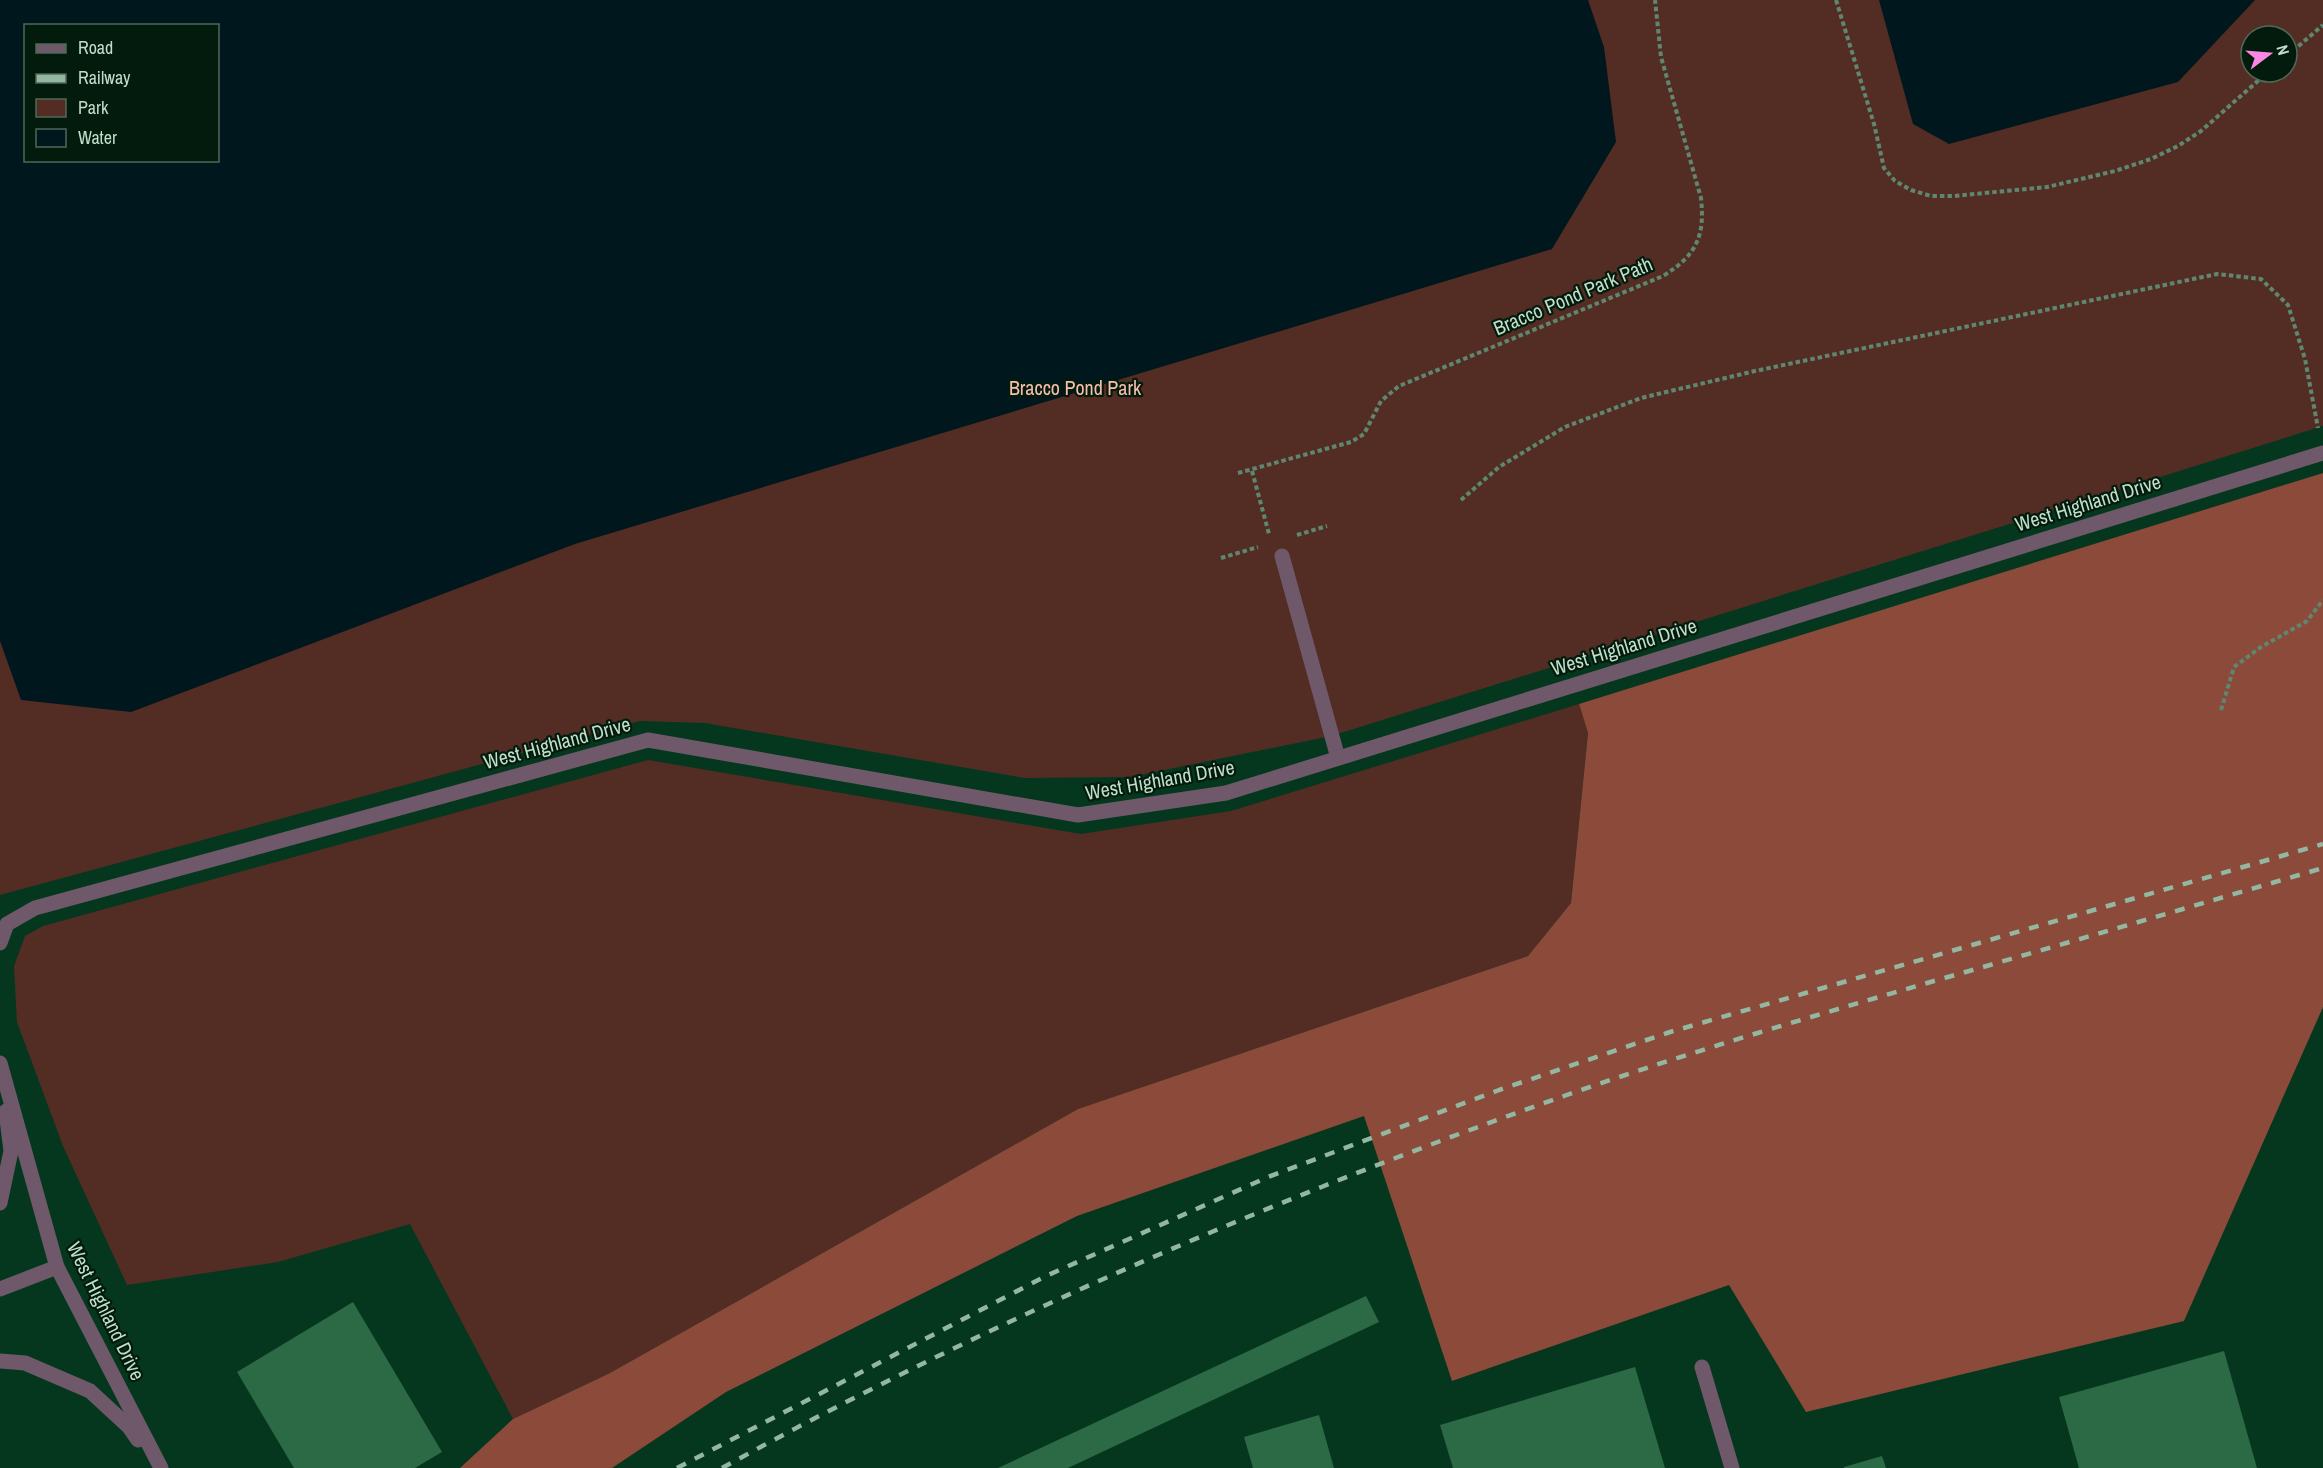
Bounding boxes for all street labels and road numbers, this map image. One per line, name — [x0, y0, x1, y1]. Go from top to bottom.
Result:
street label: Bracco Pond Park Path — [1489, 250, 1657, 341]
street label: West Highland Drive — [2012, 468, 2164, 538]
street label: West Highland Drive — [1548, 612, 1700, 682]
street label: West Highland Drive — [480, 710, 633, 775]
street label: West Highland Drive — [1083, 753, 1237, 806]
street label: West Highland Drive — [61, 1237, 152, 1385]

